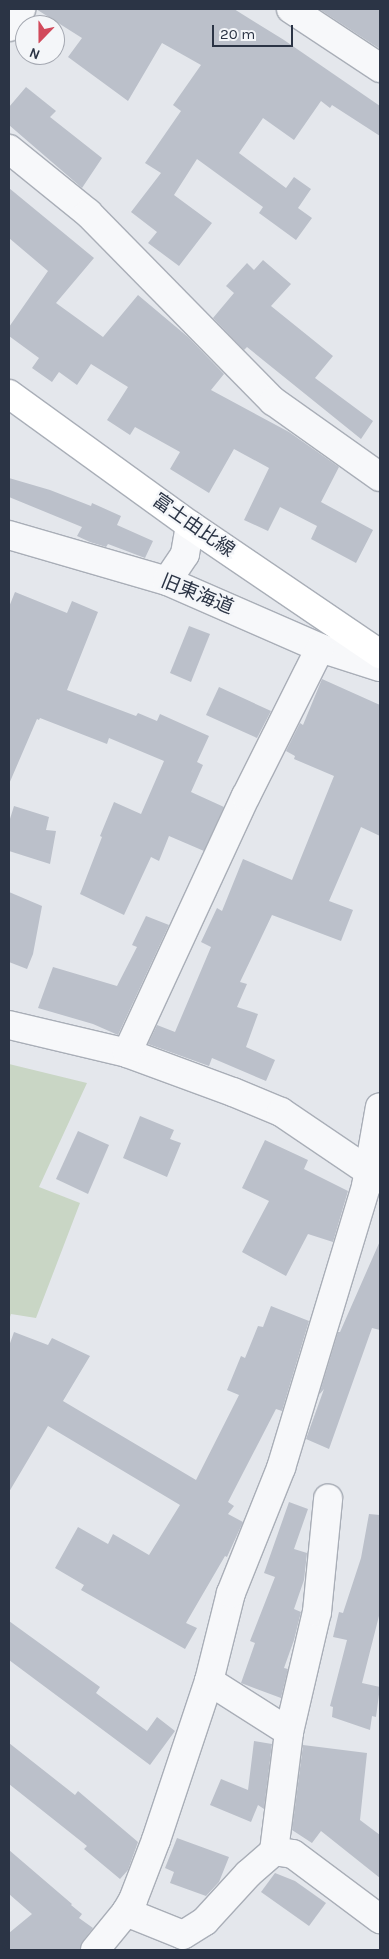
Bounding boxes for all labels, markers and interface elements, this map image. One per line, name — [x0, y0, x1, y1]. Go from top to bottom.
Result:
north arrow — [15, 15, 65, 65]
scale bar — [214, 15, 295, 47]
text: 20 m — [220, 25, 255, 43]
text: N — [27, 44, 42, 63]
street label: 富士由比線 — [148, 489, 238, 563]
street label: 旧東海道 — [157, 570, 237, 620]

